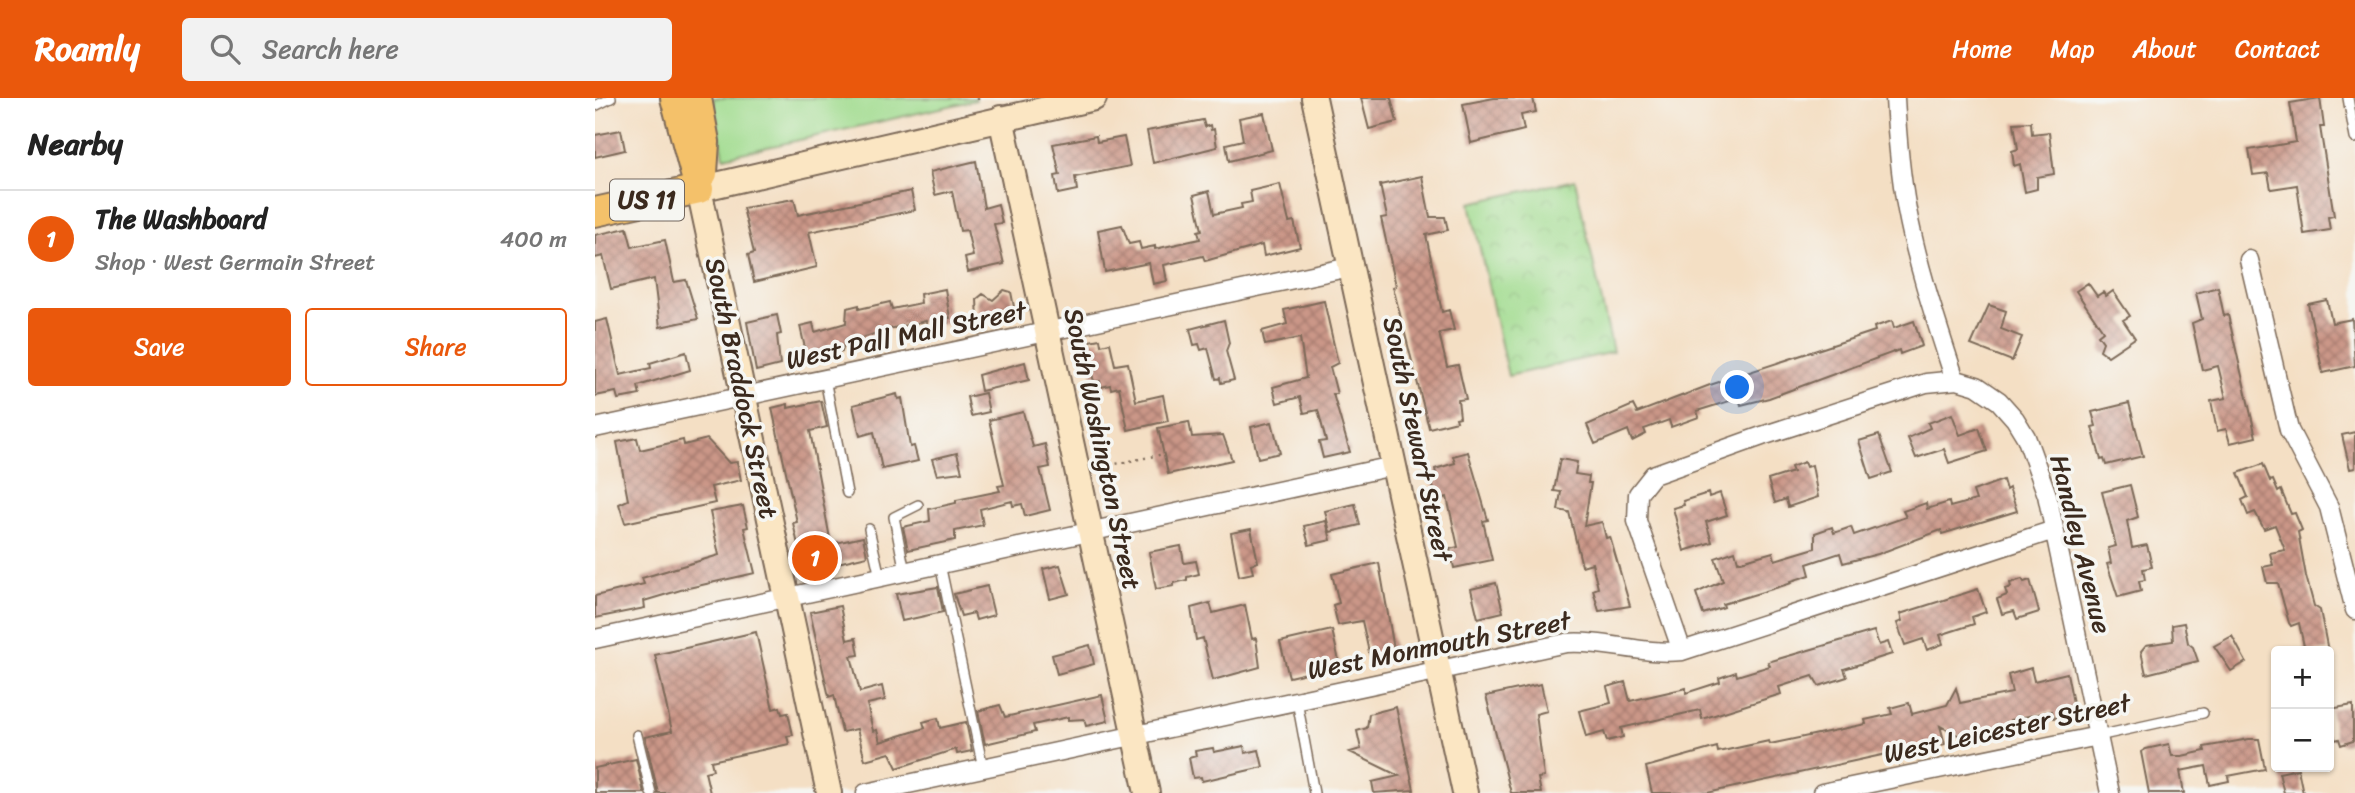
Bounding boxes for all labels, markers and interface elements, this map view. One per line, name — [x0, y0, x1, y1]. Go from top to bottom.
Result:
search box — [182, 18, 672, 81]
text: Roamly — [35, 20, 140, 78]
text: Search here — [262, 26, 399, 72]
text: Home — [1952, 28, 2012, 70]
text: Map — [2050, 28, 2094, 70]
text: About — [2132, 28, 2197, 70]
text: Contact — [2235, 28, 2320, 70]
icon: search — [206, 30, 244, 68]
text: Nearby — [28, 117, 123, 171]
road number: US 11 — [610, 180, 684, 220]
text: The Washboard — [95, 196, 267, 242]
text: 1 — [46, 219, 56, 260]
text: 400 m — [500, 219, 567, 260]
text: Shop · West Germain Street — [95, 242, 375, 283]
street label: South Braddock Street — [692, 253, 792, 523]
street label: West Pall Mall Street — [782, 287, 1032, 383]
street label: South Washington Street — [1051, 304, 1155, 594]
button: Save — [28, 308, 291, 386]
button: Share — [305, 308, 567, 386]
street label: South Stewart Street — [1370, 312, 1467, 567]
your location — [1720, 370, 1754, 404]
street label: Handley Avenue — [2037, 450, 2125, 638]
pin: 1 — [792, 532, 838, 584]
street label: West Monmouth Street — [1304, 597, 1576, 693]
map controls — [2271, 646, 2334, 772]
button: + — [2271, 646, 2334, 709]
street label: West Leicester Street — [1879, 679, 2136, 777]
button: − — [2271, 709, 2334, 772]

